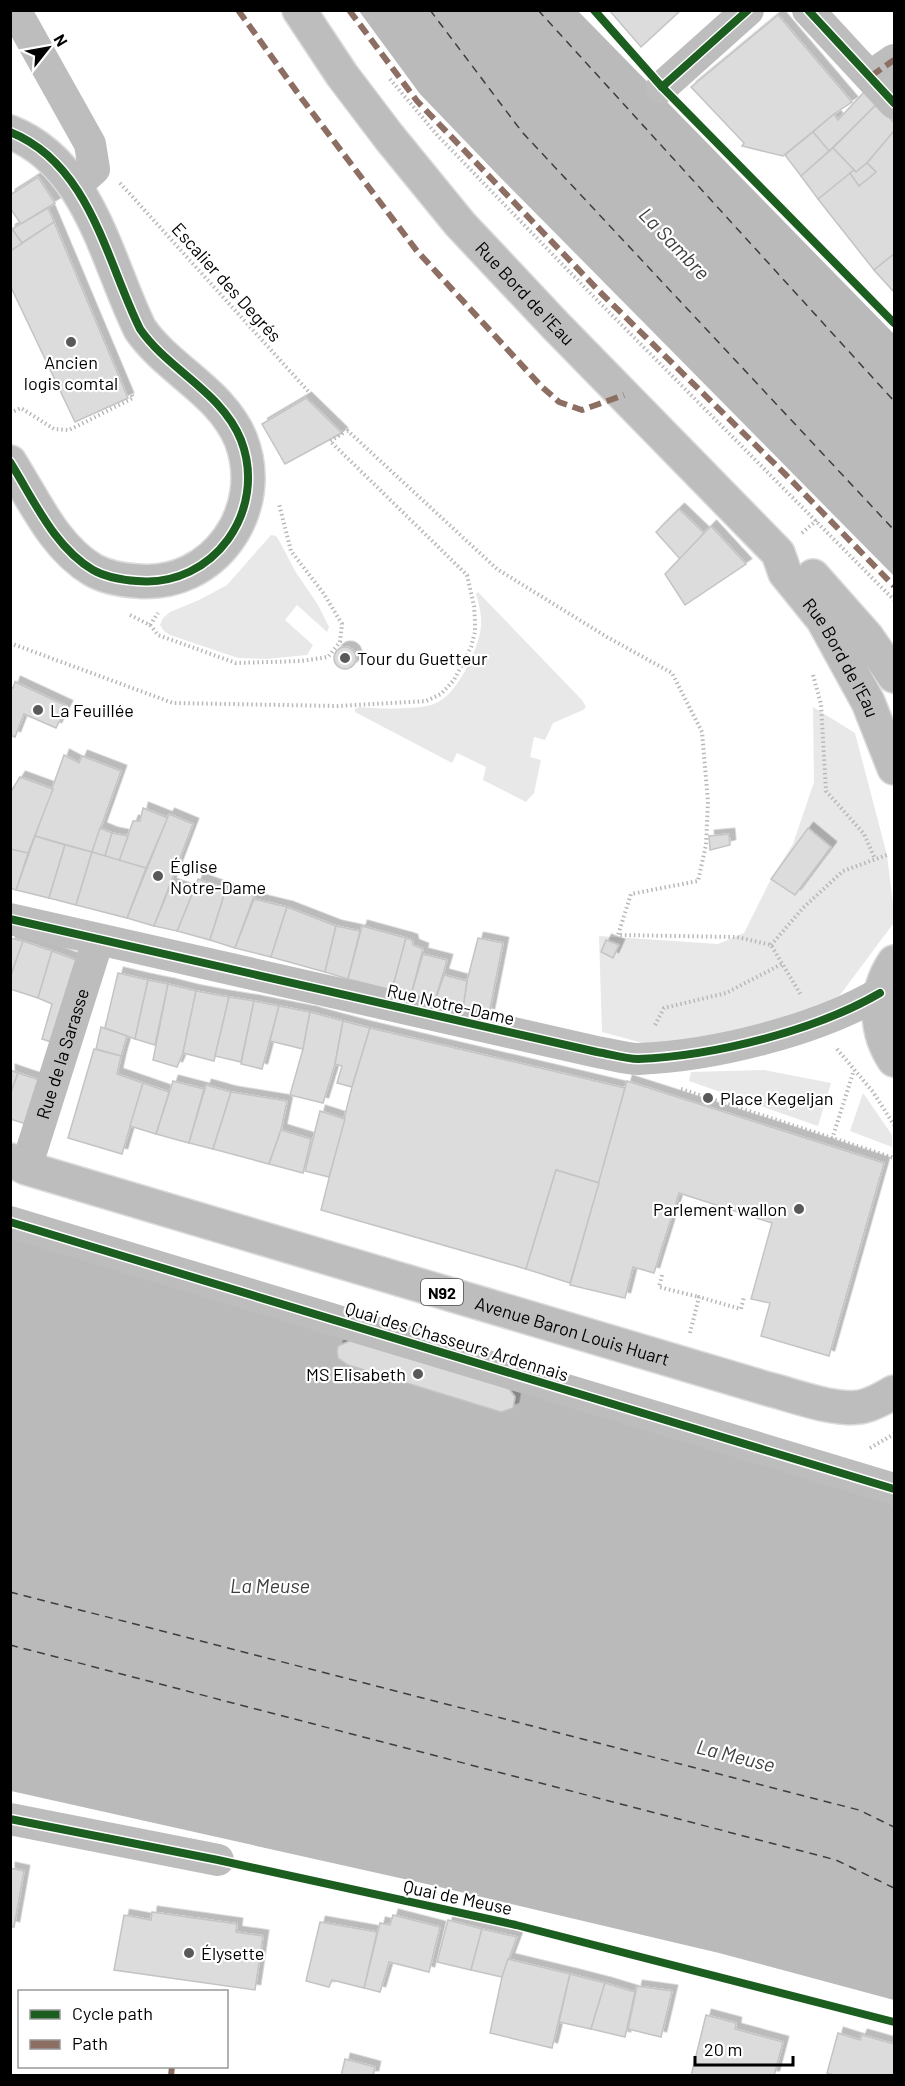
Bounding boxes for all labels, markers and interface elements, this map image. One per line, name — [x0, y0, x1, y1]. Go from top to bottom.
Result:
north arrow — [18, 18, 78, 78]
text: N — [50, 31, 72, 49]
water label: La Sambre — [635, 202, 715, 284]
street label: Escalier des Degrés — [168, 218, 286, 346]
street label: Rue Bord de l'Eau — [471, 237, 579, 349]
marker: Ancien logis comtal — [64, 335, 78, 349]
place label: Ancien logis comtal — [24, 351, 118, 394]
street label: Rue Bord de l'Eau — [798, 593, 884, 720]
place label: Tour du Guetteur — [357, 647, 488, 669]
marker: Tour du Guetteur — [338, 651, 352, 665]
place label: La Feuillée — [50, 699, 134, 721]
marker: La Feuillée — [31, 703, 45, 717]
place label: Église Notre-Dame — [170, 855, 266, 898]
marker: Église Notre-Dame — [151, 869, 165, 883]
street label: Rue Notre-Dame — [385, 979, 517, 1029]
street label: Rue de la Sarasse — [31, 985, 93, 1122]
place label: Place Kegeljan — [720, 1087, 834, 1109]
marker: Place Kegeljan — [701, 1091, 715, 1105]
place label: Parlement wallon — [653, 1198, 787, 1220]
marker: Parlement wallon — [792, 1202, 806, 1216]
road number: N92 — [421, 1279, 463, 1305]
street label: Avenue Baron Louis Huart — [473, 1291, 672, 1370]
street label: Quai des Chasseurs Ardennais — [343, 1296, 571, 1386]
place label: MS Elisabeth — [306, 1363, 406, 1385]
marker: MS Elisabeth — [411, 1367, 425, 1381]
water label: La Meuse — [230, 1573, 310, 1597]
water label: La Meuse — [694, 1734, 778, 1776]
street label: Quai de Meuse — [402, 1875, 514, 1919]
place label: Élysette — [201, 1942, 264, 1964]
marker: Élysette — [182, 1946, 196, 1960]
legend — [18, 1990, 228, 2068]
text: Cycle path — [72, 2002, 153, 2024]
scale bar — [695, 2029, 792, 2067]
text: Path — [72, 2032, 108, 2054]
text: 20 m — [704, 2038, 742, 2060]

